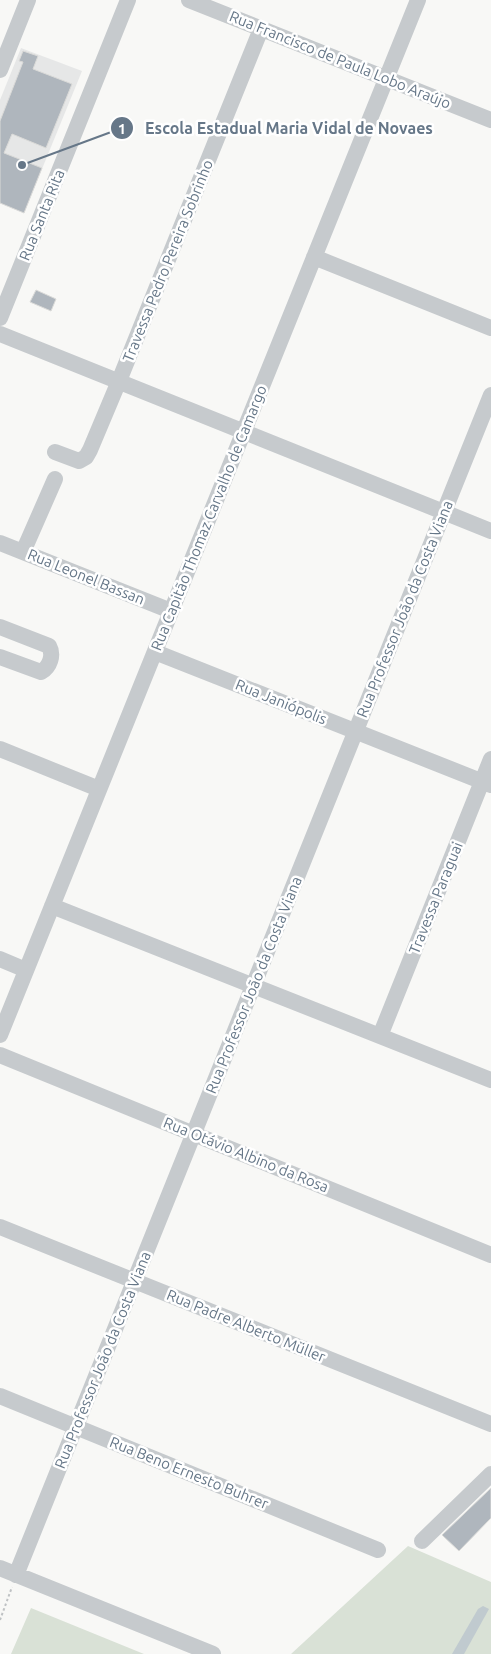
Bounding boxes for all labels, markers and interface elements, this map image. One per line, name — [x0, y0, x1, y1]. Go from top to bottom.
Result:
street label: Rua Francisco de Paula Lobo Araújo — [227, 7, 453, 112]
callout: Escola Estadual Maria Vidal de Novaes — [110, 113, 443, 144]
text: Escola Estadual Maria Vidal de Novaes — [145, 119, 433, 137]
text: 1 — [118, 120, 126, 137]
street label: Travessa Pedro Pereira Sobrinho — [119, 157, 216, 364]
street label: Rua Santa Rita — [16, 167, 68, 263]
street label: Rua Capitão Thomaz Carvalho de Camargo — [147, 383, 270, 653]
street label: Rua Professor João da Costa Viana — [353, 498, 456, 720]
street label: Rua Leonel Bassan — [25, 545, 147, 608]
street label: Rua Janiópolis — [233, 676, 329, 728]
street label: Travessa Paraguai — [405, 839, 466, 956]
street label: Rua Professor João da Costa Viana — [202, 874, 305, 1096]
street label: Rua Otávio Albino da Rosa — [161, 1114, 331, 1195]
street label: Rua Professor João da Costa Viana — [51, 1249, 154, 1471]
street label: Rua Padre Alberto Müller — [164, 1286, 328, 1365]
street label: Rua Beno Ernesto Buhrer — [107, 1433, 271, 1512]

